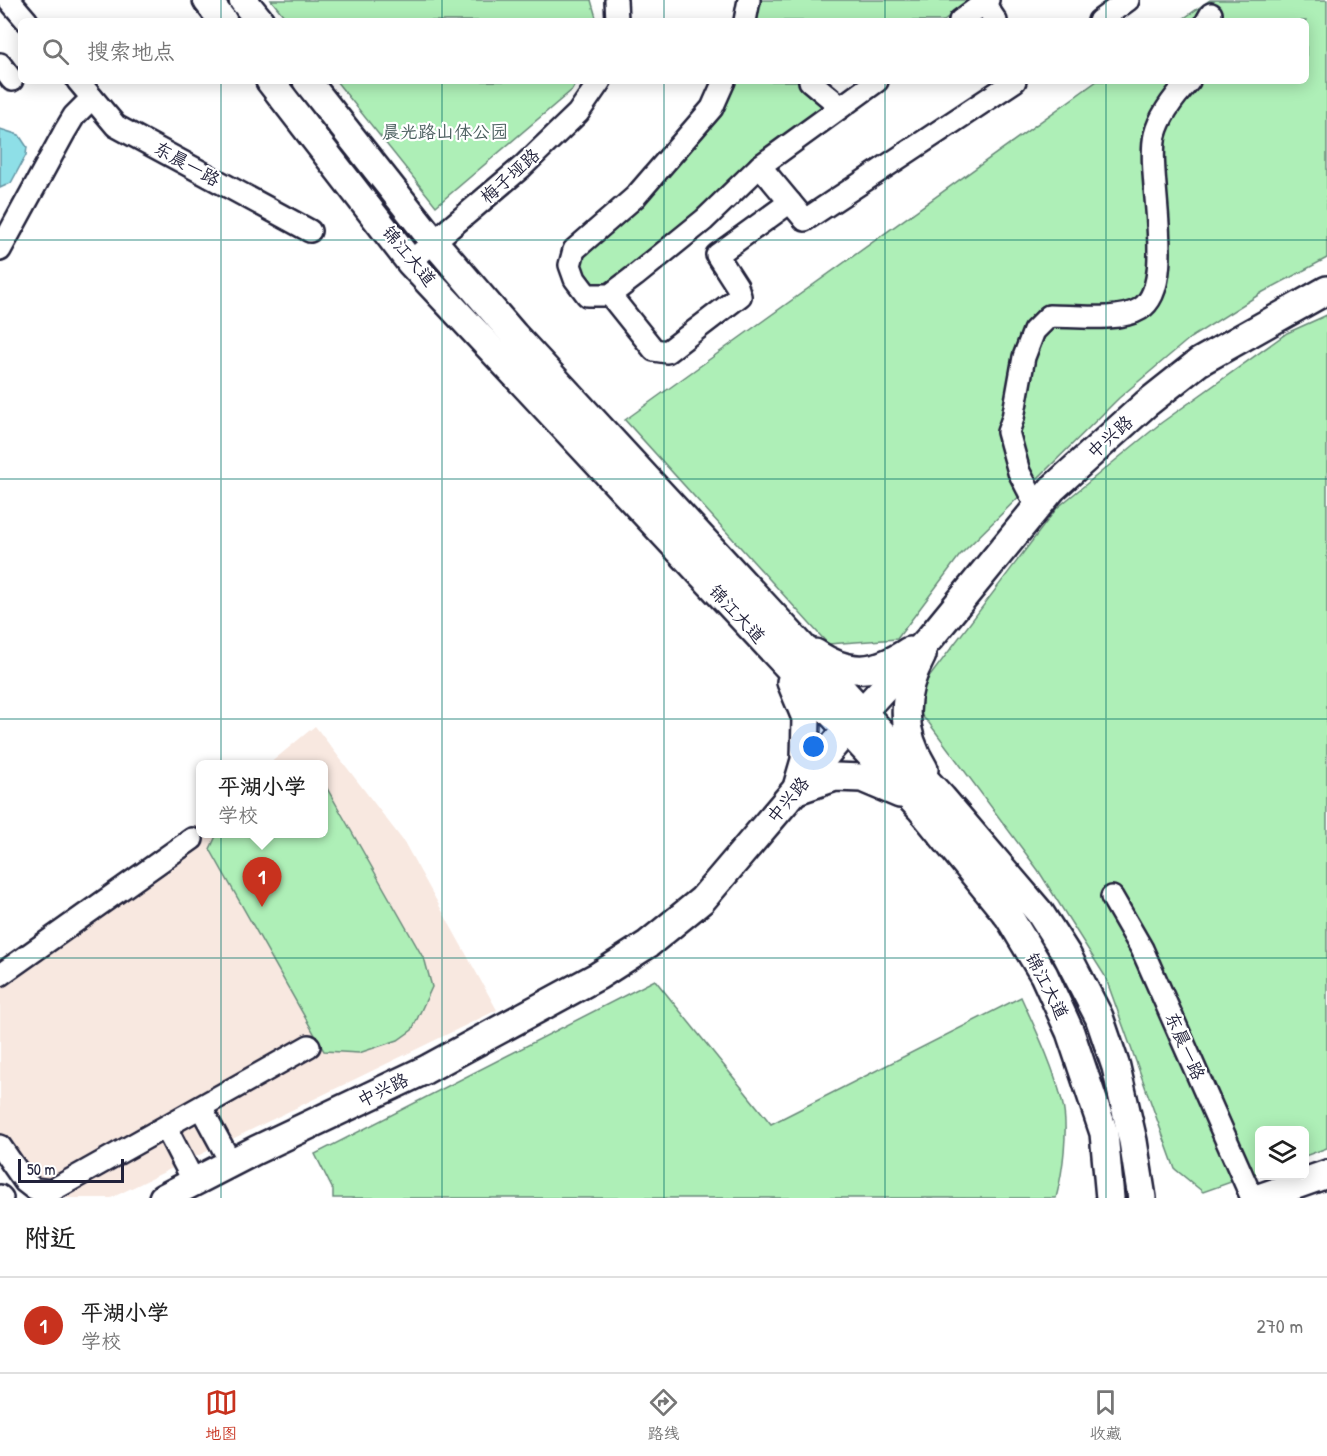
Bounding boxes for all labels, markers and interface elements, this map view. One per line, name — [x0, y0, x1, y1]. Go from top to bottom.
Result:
search box — [18, 18, 1309, 84]
icon: search — [39, 35, 72, 68]
text: 搜索地点 — [87, 36, 175, 66]
park label: 晨光路山体公园 — [382, 119, 508, 144]
street label: 东晨一路 — [150, 135, 225, 192]
street label: 梅子垭路 — [475, 142, 545, 209]
street label: 锦江大道 — [377, 220, 442, 291]
street label: 中兴路 — [1081, 409, 1138, 464]
street label: 锦江大道 — [704, 579, 771, 649]
your location — [799, 732, 828, 761]
popup — [196, 760, 328, 838]
text: 平湖小学 — [218, 771, 306, 801]
street label: 中兴路 — [761, 771, 815, 828]
text: 学校 — [218, 801, 258, 828]
pin: 1 — [242, 858, 282, 907]
street label: 锦江大道 — [1020, 948, 1075, 1024]
street label: 东晨一路 — [1159, 1008, 1212, 1084]
street label: 中兴路 — [353, 1066, 413, 1113]
map controls — [1255, 1126, 1309, 1180]
button: layers — [1255, 1126, 1309, 1180]
scale bar — [18, 1156, 124, 1184]
text: 50 m — [27, 1158, 56, 1180]
text: 附近 — [24, 1220, 76, 1255]
text: 平湖小学 — [81, 1297, 169, 1327]
text: 1 — [40, 1312, 47, 1339]
text: 270 m — [1257, 1312, 1303, 1339]
text: 学校 — [81, 1327, 121, 1354]
tab: 地图 — [205, 1386, 238, 1444]
tab: 路线 — [647, 1386, 680, 1444]
tab: 收藏 — [1089, 1386, 1122, 1444]

